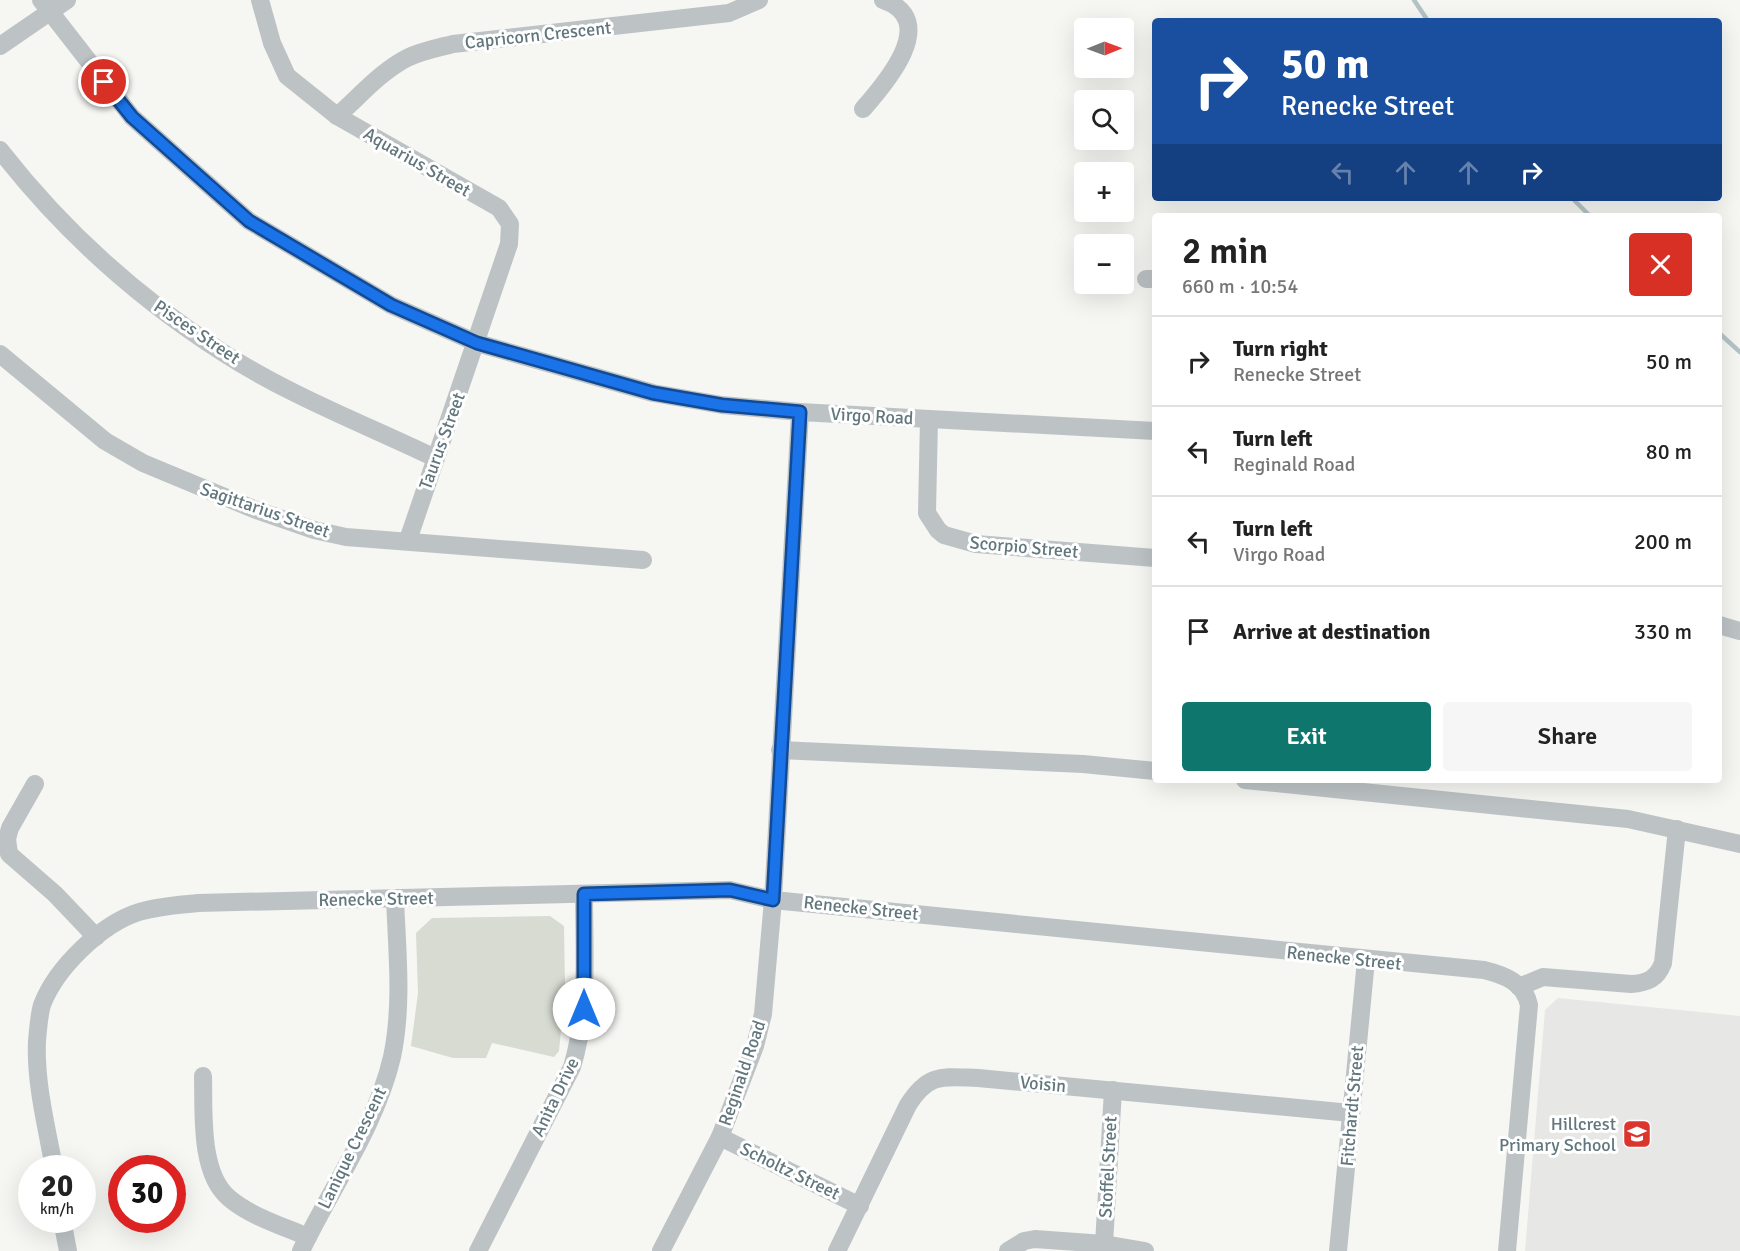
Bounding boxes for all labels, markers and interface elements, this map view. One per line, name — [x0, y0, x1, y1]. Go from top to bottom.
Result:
street label: Capricorn Crescent — [464, 16, 612, 54]
north arrow — [1074, 18, 1134, 78]
map controls — [1074, 18, 1134, 294]
text: 50 m — [1281, 39, 1370, 90]
icon: right — [1182, 42, 1260, 120]
pin — [78, 56, 129, 107]
icon: arrive — [87, 65, 120, 98]
button: search — [1074, 90, 1134, 150]
text: Renecke Street — [1281, 90, 1454, 123]
street label: Aquarius Street — [360, 123, 474, 201]
icon: left — [1326, 156, 1359, 189]
icon: ahead — [1389, 156, 1422, 189]
icon: ahead — [1452, 156, 1485, 189]
icon: right — [1515, 156, 1548, 189]
button: + — [1074, 162, 1134, 222]
text: 2 min — [1182, 229, 1268, 274]
button: close — [1629, 233, 1692, 296]
button: − — [1074, 234, 1134, 294]
text: 660 m · 10:54 — [1182, 274, 1298, 299]
street label: Pisces Street — [150, 295, 244, 369]
text: Turn right — [1233, 335, 1328, 362]
icon: right — [1182, 345, 1215, 378]
text: 50 m — [1646, 348, 1692, 375]
text: Renecke Street — [1233, 362, 1361, 387]
street label: Taurus Street — [414, 389, 470, 493]
street label: Virgo Road — [830, 403, 914, 429]
text: Turn left — [1233, 425, 1313, 452]
icon: left — [1182, 435, 1215, 468]
text: 80 m — [1646, 438, 1692, 465]
text: Reginald Road — [1233, 452, 1355, 477]
street label: Sagittarius Street — [197, 478, 333, 542]
text: Turn left — [1233, 515, 1313, 542]
icon: left — [1182, 525, 1215, 558]
text: 200 m — [1634, 528, 1692, 555]
street label: Scorpio Street — [969, 531, 1079, 563]
text: Virgo Road — [1233, 542, 1325, 567]
icon: arrive — [1182, 615, 1215, 648]
text: Arrive at destination — [1233, 618, 1430, 645]
text: 330 m — [1634, 618, 1692, 645]
button: Exit — [1182, 702, 1431, 771]
button: Share — [1443, 702, 1692, 771]
street label: Renecke Street — [318, 887, 434, 911]
street label: Renecke Street — [802, 891, 920, 925]
street label: Renecke Street — [1285, 941, 1403, 975]
position arrow — [552, 977, 616, 1041]
street label: Reginald Road — [714, 1017, 770, 1129]
street label: Fitchardt Street — [1336, 1045, 1368, 1167]
street label: Anita Drive — [526, 1054, 584, 1140]
street label: Voisin — [1019, 1071, 1067, 1097]
street label: Lanique Crescent — [313, 1083, 391, 1213]
place label: Hillcrest Primary School — [1499, 1113, 1616, 1156]
street label: Stoffel Street — [1094, 1116, 1122, 1218]
school or university icon: Hillcrest Primary School — [1621, 1118, 1653, 1150]
street label: Scholtz Street — [737, 1137, 843, 1205]
speed limit sign: 30 — [108, 1155, 186, 1233]
text: 20 — [41, 1168, 73, 1205]
text: km/h — [40, 1200, 74, 1218]

